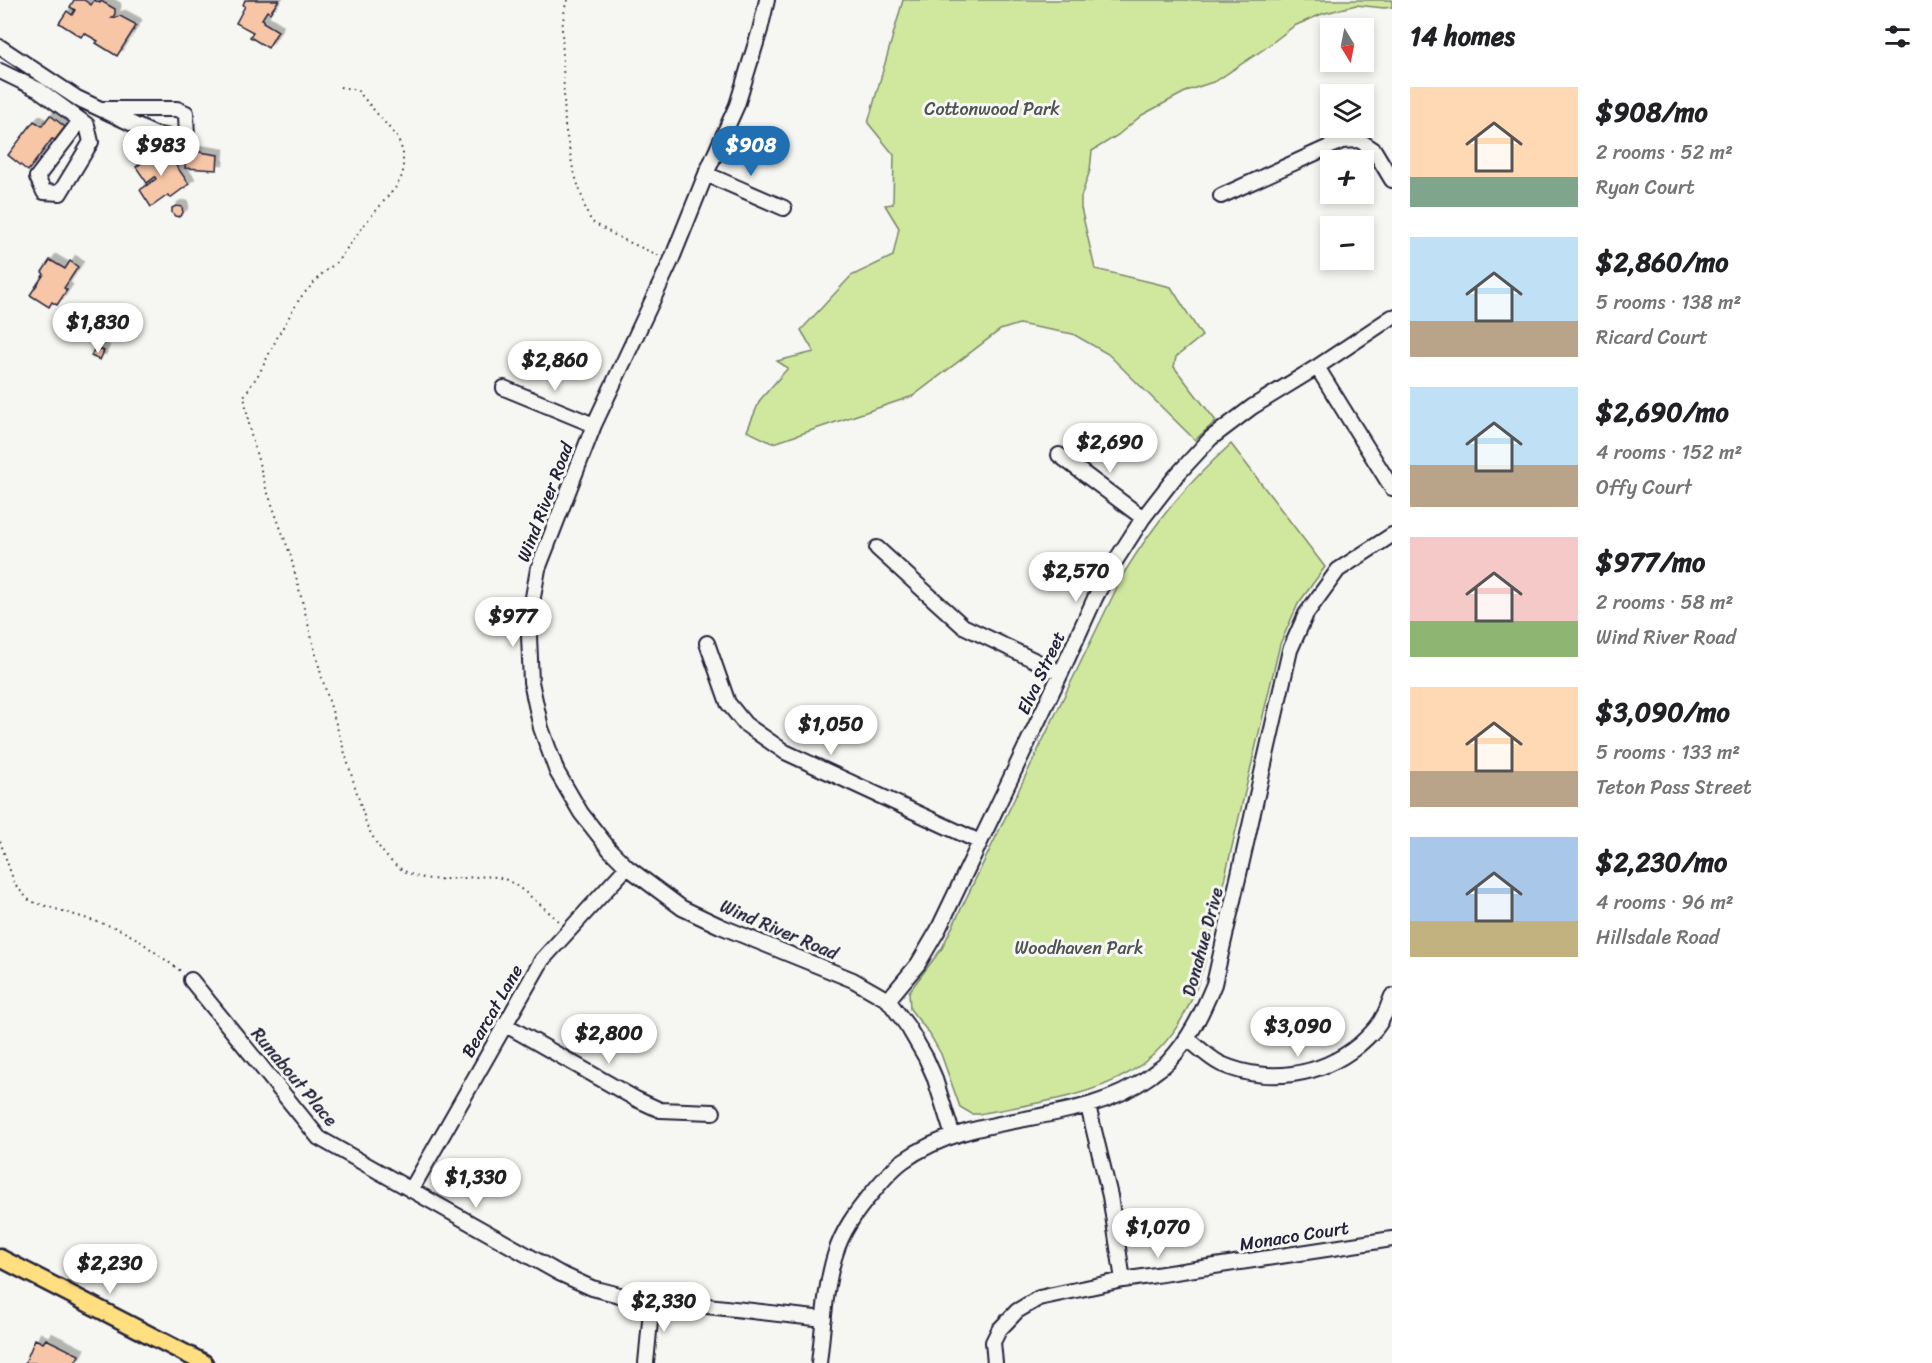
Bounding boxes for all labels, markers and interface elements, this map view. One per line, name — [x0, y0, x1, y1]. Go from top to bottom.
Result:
text: 14 homes — [1410, 13, 1515, 59]
north arrow — [1320, 18, 1374, 72]
map controls — [1320, 18, 1374, 270]
icon: filters — [1881, 20, 1914, 53]
button: layers — [1320, 84, 1374, 138]
text: $908/mo — [1596, 89, 1708, 135]
park label: Cottonwood Park — [924, 93, 1060, 125]
icon: home — [1458, 111, 1530, 183]
pin: $983 — [125, 126, 197, 177]
pin: $908 — [715, 126, 787, 177]
text: $983 — [137, 128, 185, 163]
text: $908 — [726, 128, 776, 163]
text: 2 rooms · 52 m² — [1596, 135, 1733, 170]
button: + — [1320, 150, 1374, 204]
text: Ryan Court — [1596, 170, 1695, 205]
button: − — [1320, 216, 1374, 270]
text: $2,860/mo — [1596, 239, 1728, 285]
icon: home — [1458, 261, 1530, 333]
text: 5 rooms · 138 m² — [1596, 285, 1741, 320]
pin: $1,830 — [49, 303, 147, 354]
text: $1,830 — [66, 305, 130, 340]
text: Ricard Court — [1596, 320, 1708, 355]
pin: $2,860 — [506, 341, 604, 392]
text: $2,860 — [522, 343, 588, 378]
text: $2,690/mo — [1596, 389, 1729, 435]
icon: home — [1458, 411, 1530, 483]
pin: $2,690 — [1061, 423, 1159, 474]
text: $2,690 — [1077, 425, 1143, 460]
text: 4 rooms · 152 m² — [1596, 435, 1742, 470]
street label: Wind River Road — [507, 436, 583, 567]
text: Offy Court — [1596, 470, 1692, 505]
text: $977/mo — [1596, 539, 1705, 585]
pin: $2,570 — [1027, 552, 1125, 603]
text: $2,570 — [1043, 554, 1109, 589]
icon: home — [1458, 561, 1530, 633]
text: 2 rooms · 58 m² — [1596, 585, 1733, 620]
pin: $977 — [477, 597, 549, 648]
text: $977 — [489, 599, 537, 634]
text: Wind River Road — [1596, 620, 1736, 655]
street label: Elva Street — [1008, 626, 1074, 720]
text: $3,090/mo — [1596, 689, 1730, 735]
pin: $1,050 — [782, 705, 880, 756]
text: $1,050 — [799, 707, 863, 742]
icon: home — [1458, 711, 1530, 783]
text: 5 rooms · 133 m² — [1596, 735, 1740, 770]
text: Teton Pass Street — [1596, 770, 1752, 805]
text: $2,230/mo — [1596, 839, 1727, 885]
icon: home — [1458, 861, 1530, 933]
street label: Donahue Drive — [1173, 884, 1233, 1000]
text: 4 rooms · 96 m² — [1596, 885, 1734, 920]
street label: Wind River Road — [715, 891, 845, 970]
text: Hillsdale Road — [1596, 920, 1719, 955]
park label: Woodhaven Park — [1014, 932, 1144, 964]
street label: Bearcat Lane — [452, 958, 532, 1064]
pin: $3,090 — [1249, 1007, 1347, 1058]
text: $3,090 — [1264, 1009, 1332, 1044]
pin: $2,800 — [560, 1014, 658, 1065]
text: $2,800 — [575, 1016, 643, 1051]
street label: Runabout Place — [242, 1020, 346, 1134]
pin: $1,330 — [427, 1158, 525, 1209]
text: $1,330 — [445, 1160, 507, 1195]
pin: $1,070 — [1109, 1208, 1207, 1259]
text: $1,070 — [1126, 1210, 1190, 1245]
street label: Monaco Court — [1237, 1212, 1351, 1260]
pin: $2,230 — [61, 1244, 159, 1295]
text: $2,230 — [77, 1246, 143, 1281]
pin: $2,330 — [615, 1282, 713, 1333]
text: $2,330 — [632, 1284, 696, 1319]

